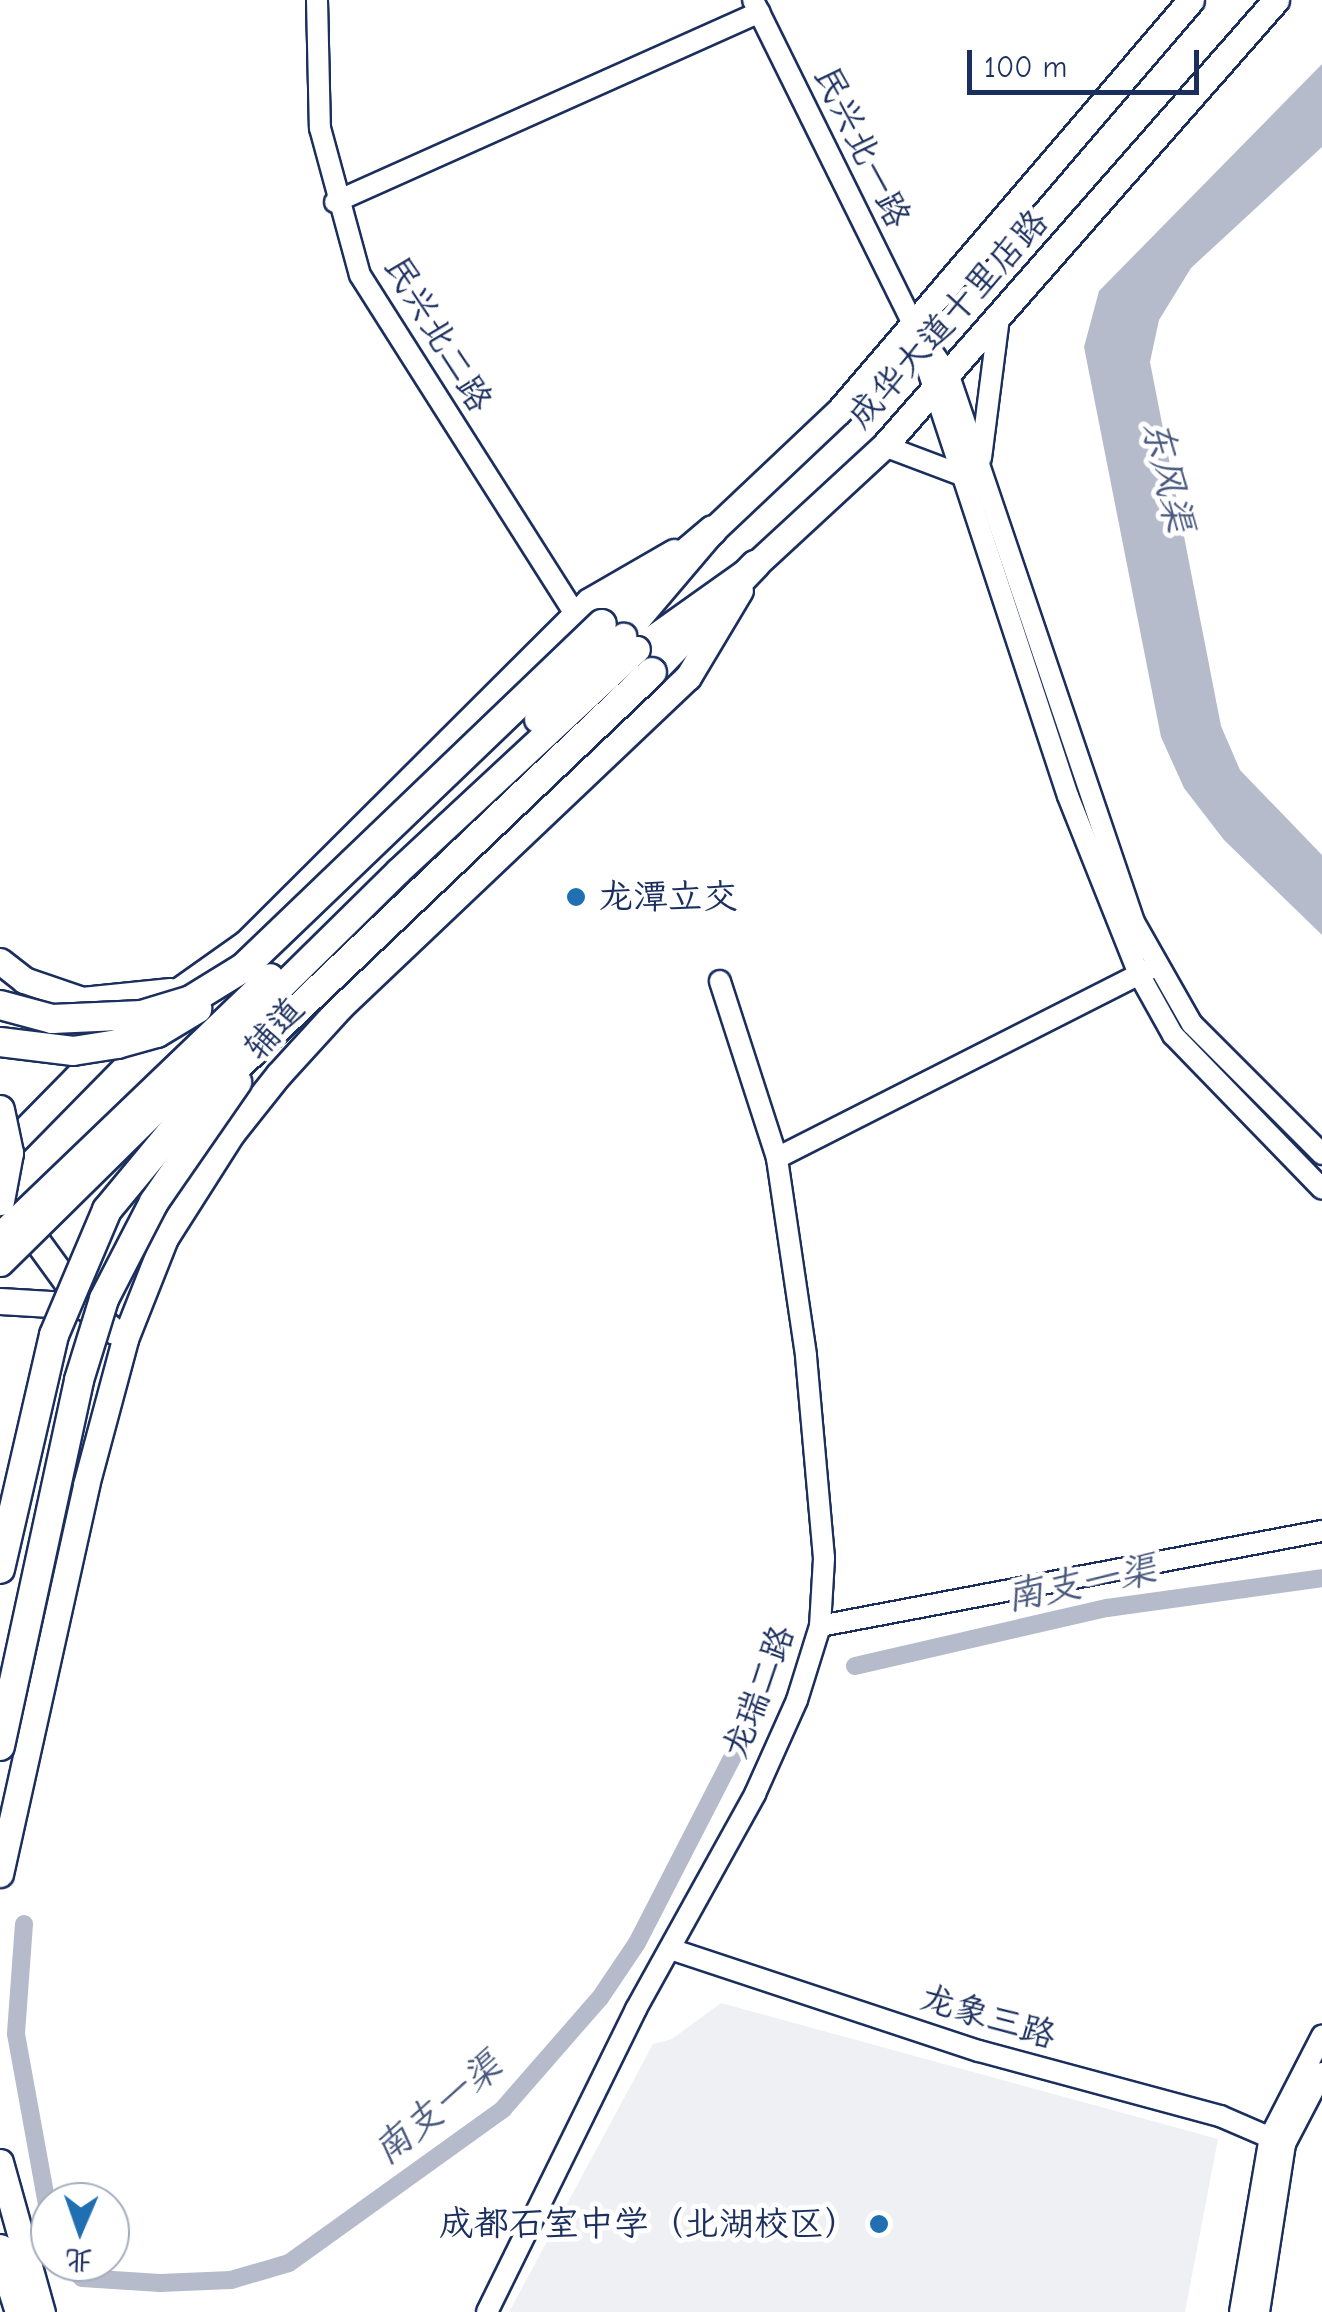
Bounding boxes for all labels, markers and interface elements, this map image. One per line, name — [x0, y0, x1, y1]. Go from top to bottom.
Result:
scale bar — [972, 30, 1204, 92]
text: 100 m — [984, 50, 1067, 85]
street label: 民兴北一路 — [805, 59, 919, 235]
street label: 成华大道十里店路 — [839, 201, 1057, 437]
street label: 民兴北二路 — [375, 248, 501, 420]
water label: 东风渠 — [1132, 415, 1202, 537]
place label: 龙潭立交 — [598, 876, 738, 918]
marker: 龙潭立交 — [563, 884, 589, 910]
street label: 辅道 — [235, 989, 313, 1069]
water label: 南支一渠 — [1002, 1547, 1160, 1621]
street label: 龙瑞二路 — [714, 1619, 804, 1765]
street label: 龙象三路 — [915, 1976, 1061, 2058]
water label: 南支一渠 — [365, 2043, 511, 2175]
north arrow — [30, 2182, 130, 2282]
place label: 成都石室中学（北湖校区） — [439, 2203, 859, 2245]
marker: 成都石室中学（北湖校区） — [868, 2213, 890, 2235]
text: 北 — [64, 2244, 94, 2276]

